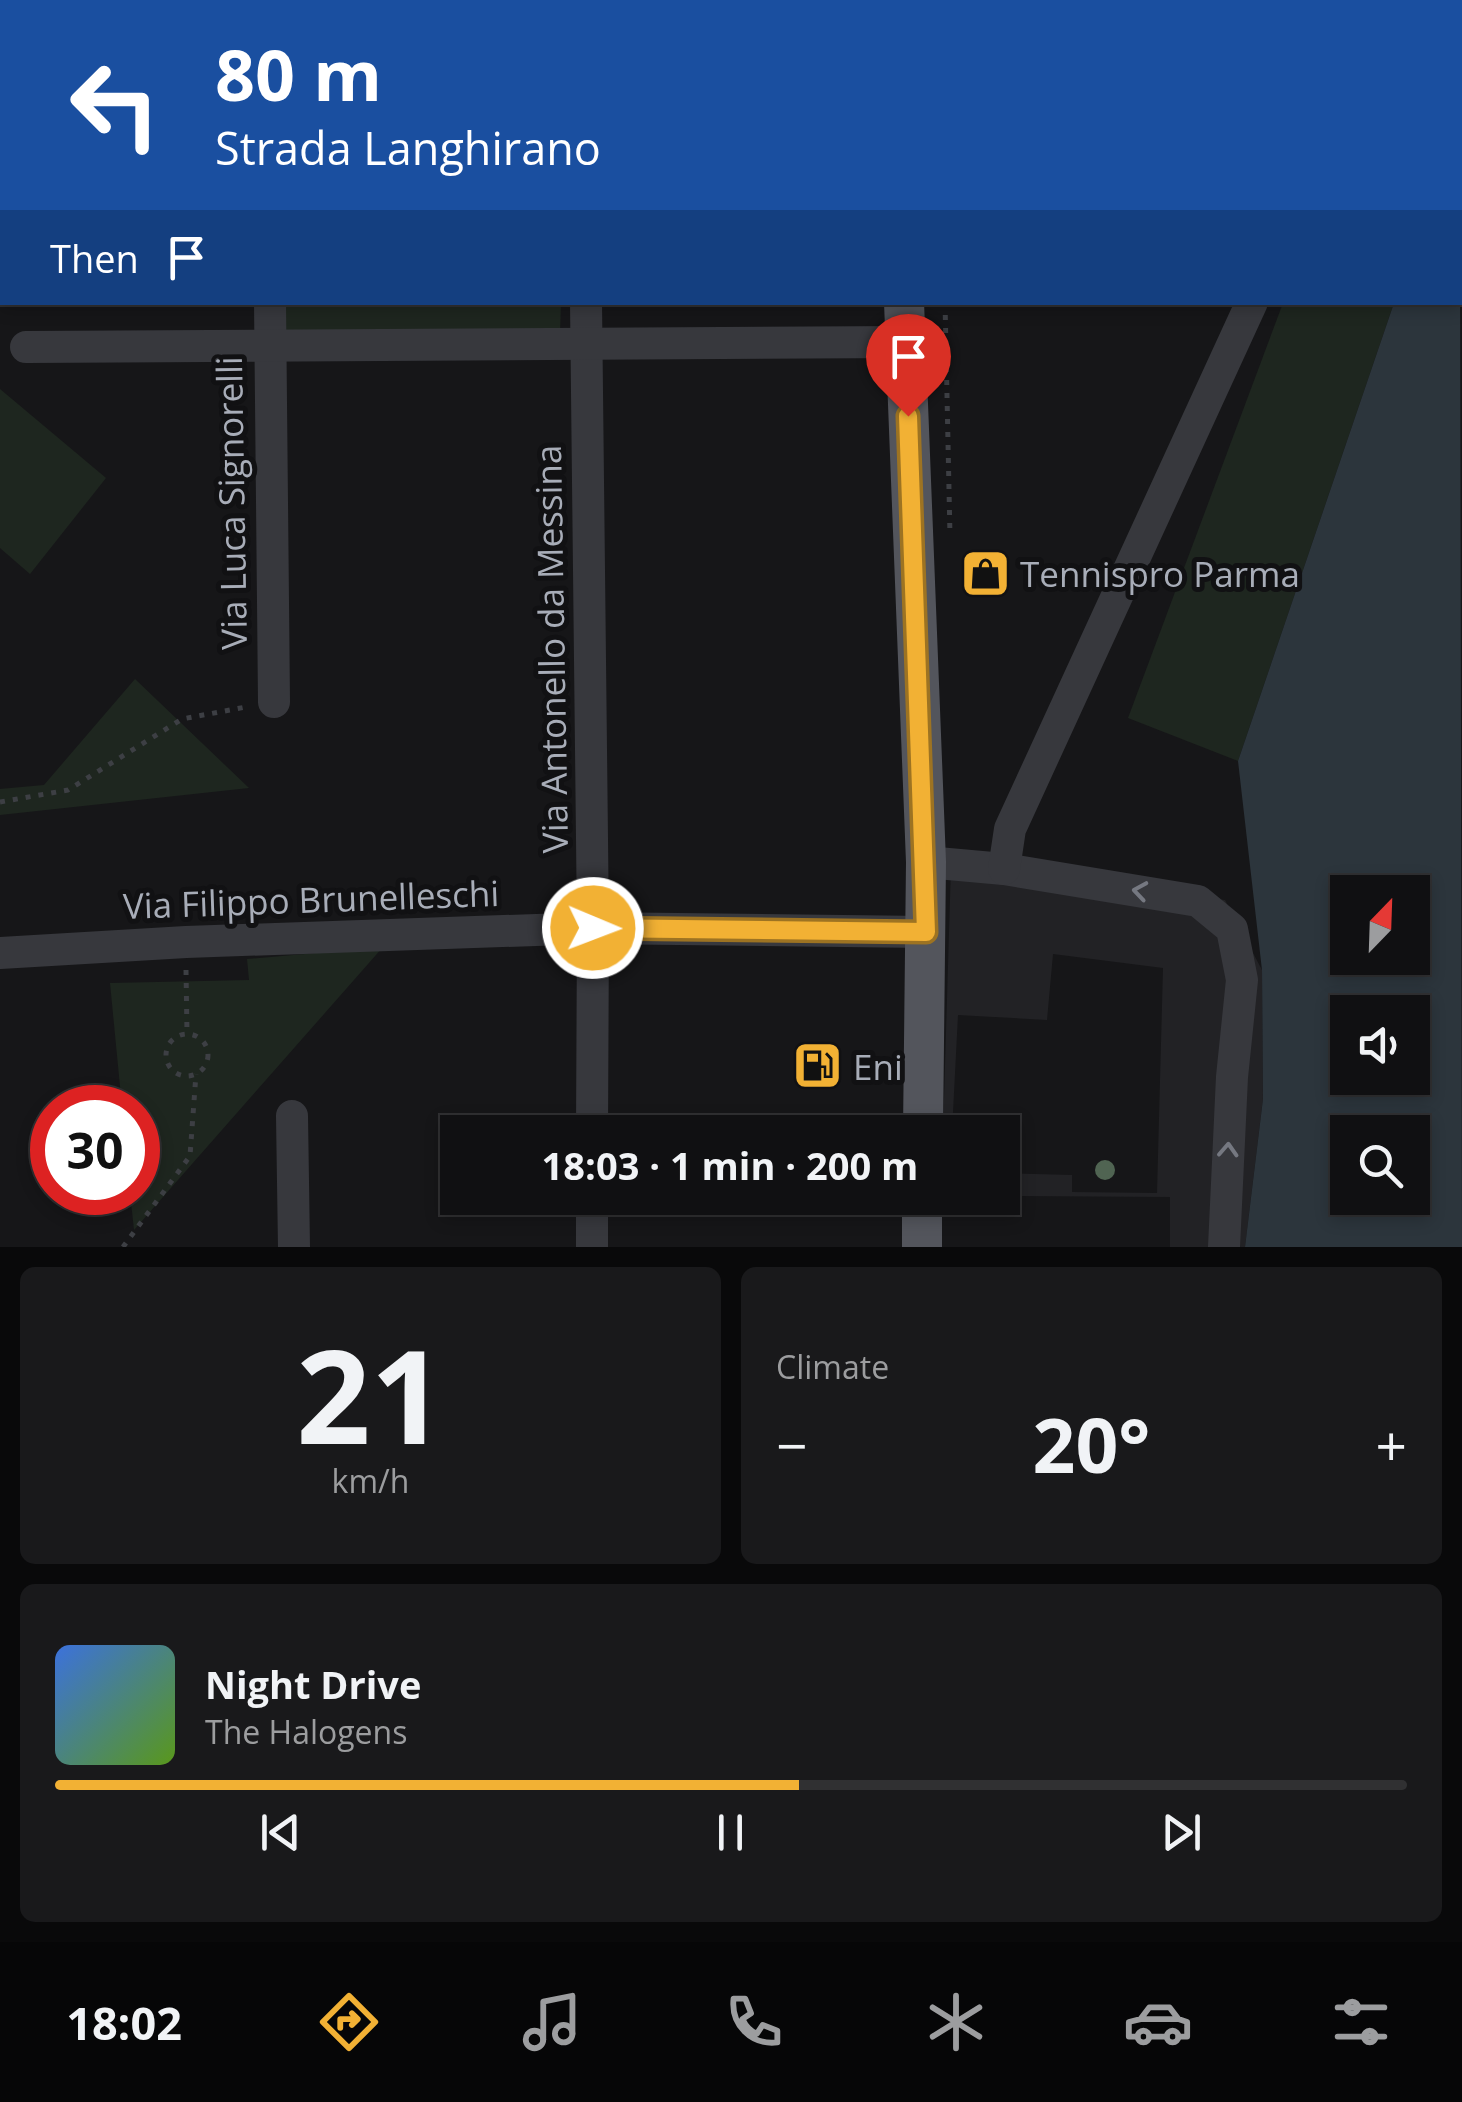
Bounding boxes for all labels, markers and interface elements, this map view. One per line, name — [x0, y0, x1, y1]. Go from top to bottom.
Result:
text: 80 m — [215, 26, 382, 122]
icon: left — [50, 40, 180, 170]
text: Strada Langhirano — [215, 117, 601, 178]
icon: arrive — [159, 230, 214, 285]
text: Then — [50, 232, 139, 284]
pin — [866, 314, 951, 417]
icon: arrive — [881, 329, 936, 384]
street label: Via Luca Signorelli — [205, 356, 257, 650]
street label: Via Antonello da Messina — [524, 444, 578, 854]
shop icon: Tennispro Parma — [959, 547, 1011, 599]
place label: Tennispro Parma — [1020, 550, 1300, 597]
street label: Via Filippo Brunelleschi — [122, 869, 500, 929]
north arrow — [1330, 875, 1430, 975]
map controls — [1330, 875, 1430, 1215]
position arrow — [541, 876, 645, 980]
one-way arrow — [1132, 881, 1149, 902]
button: sound — [1330, 995, 1430, 1095]
fuel station icon: Eni — [792, 1040, 844, 1092]
place label: Eni — [853, 1043, 903, 1090]
speed limit sign: 30 — [30, 1085, 160, 1215]
button: search — [1330, 1115, 1430, 1215]
text: 18:03 · 1 min · 200 m — [542, 1139, 918, 1191]
one-way arrow — [1218, 1141, 1239, 1157]
text: 21 — [296, 1305, 445, 1482]
text: Climate — [776, 1345, 889, 1388]
text: 20° — [1033, 1393, 1150, 1495]
text: − — [776, 1407, 807, 1482]
text: + — [1376, 1407, 1407, 1482]
text: km/h — [332, 1459, 409, 1502]
text: Night Drive — [205, 1658, 421, 1710]
text: The Halogens — [205, 1710, 407, 1753]
icon: previous — [253, 1805, 308, 1860]
icon: pause — [703, 1805, 758, 1860]
icon: next — [1154, 1805, 1209, 1860]
icon: directions — [314, 1987, 384, 2057]
icon: music — [517, 1987, 587, 2057]
icon: phone — [719, 1987, 789, 2057]
icon: climate — [921, 1987, 991, 2057]
icon: car — [1123, 1987, 1193, 2057]
icon: filters — [1326, 1987, 1396, 2057]
text: 18:02 — [66, 1992, 182, 2053]

